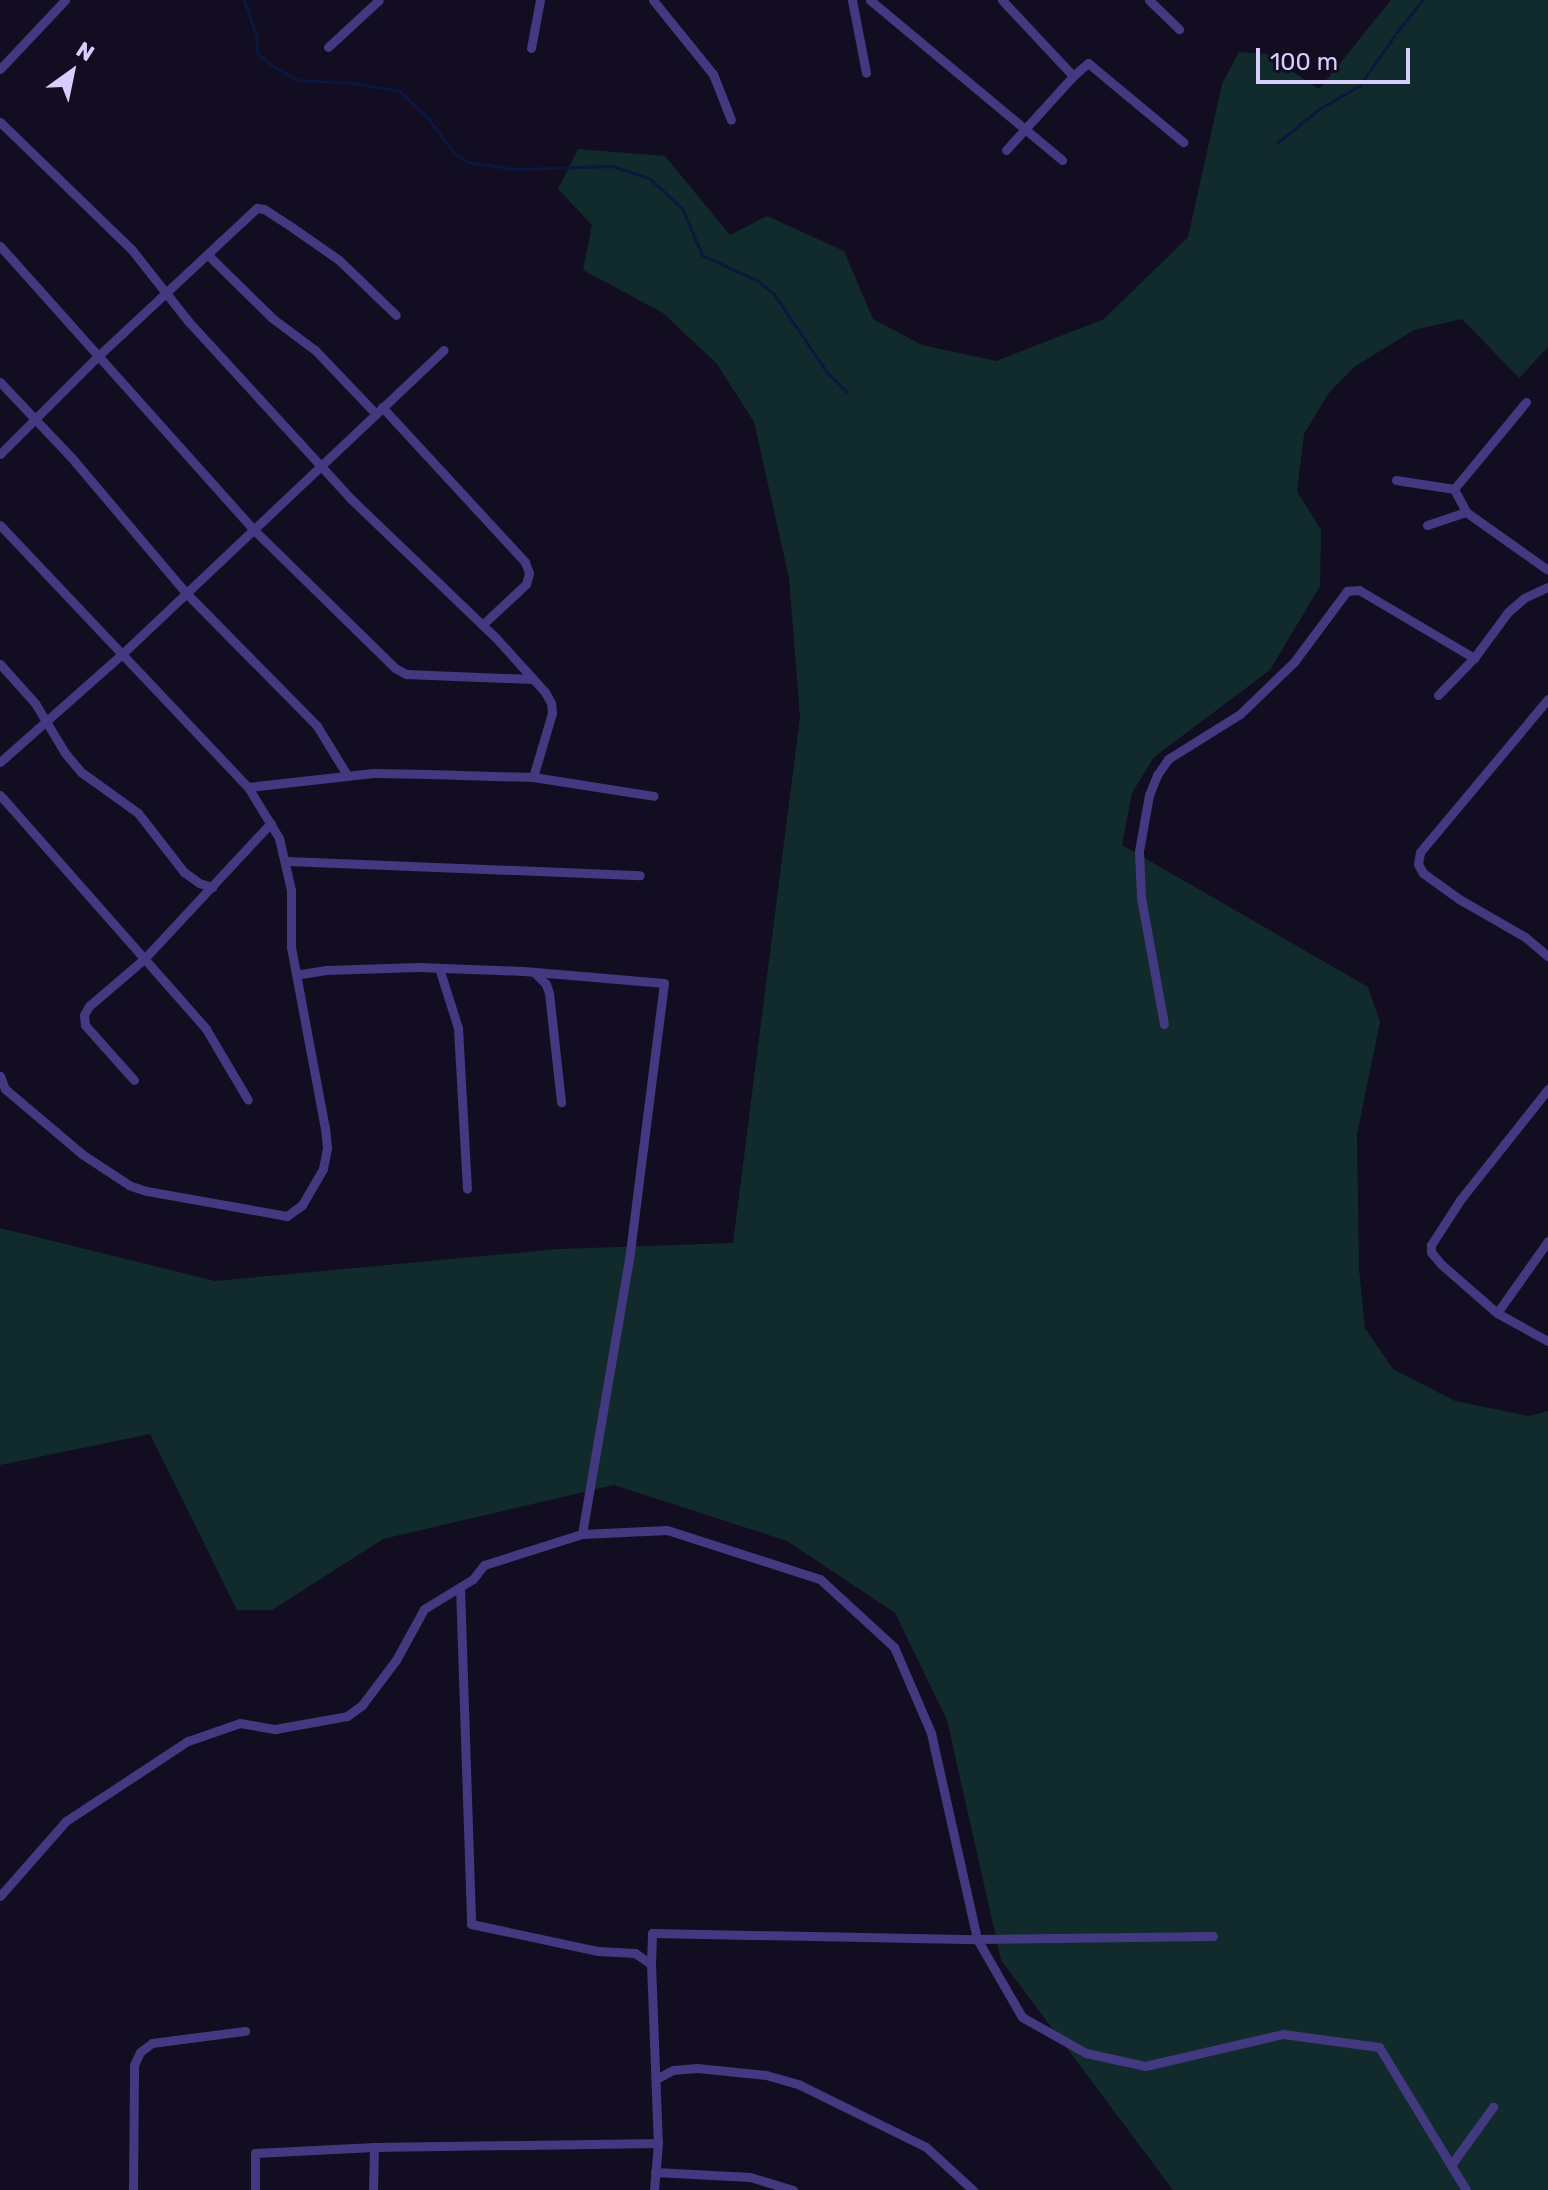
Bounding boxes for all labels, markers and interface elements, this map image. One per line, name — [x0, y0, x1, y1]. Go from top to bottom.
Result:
north arrow — [32, 32, 112, 112]
scale bar — [1260, 32, 1414, 82]
text: N — [71, 36, 99, 67]
text: 100 m — [1270, 48, 1338, 76]

